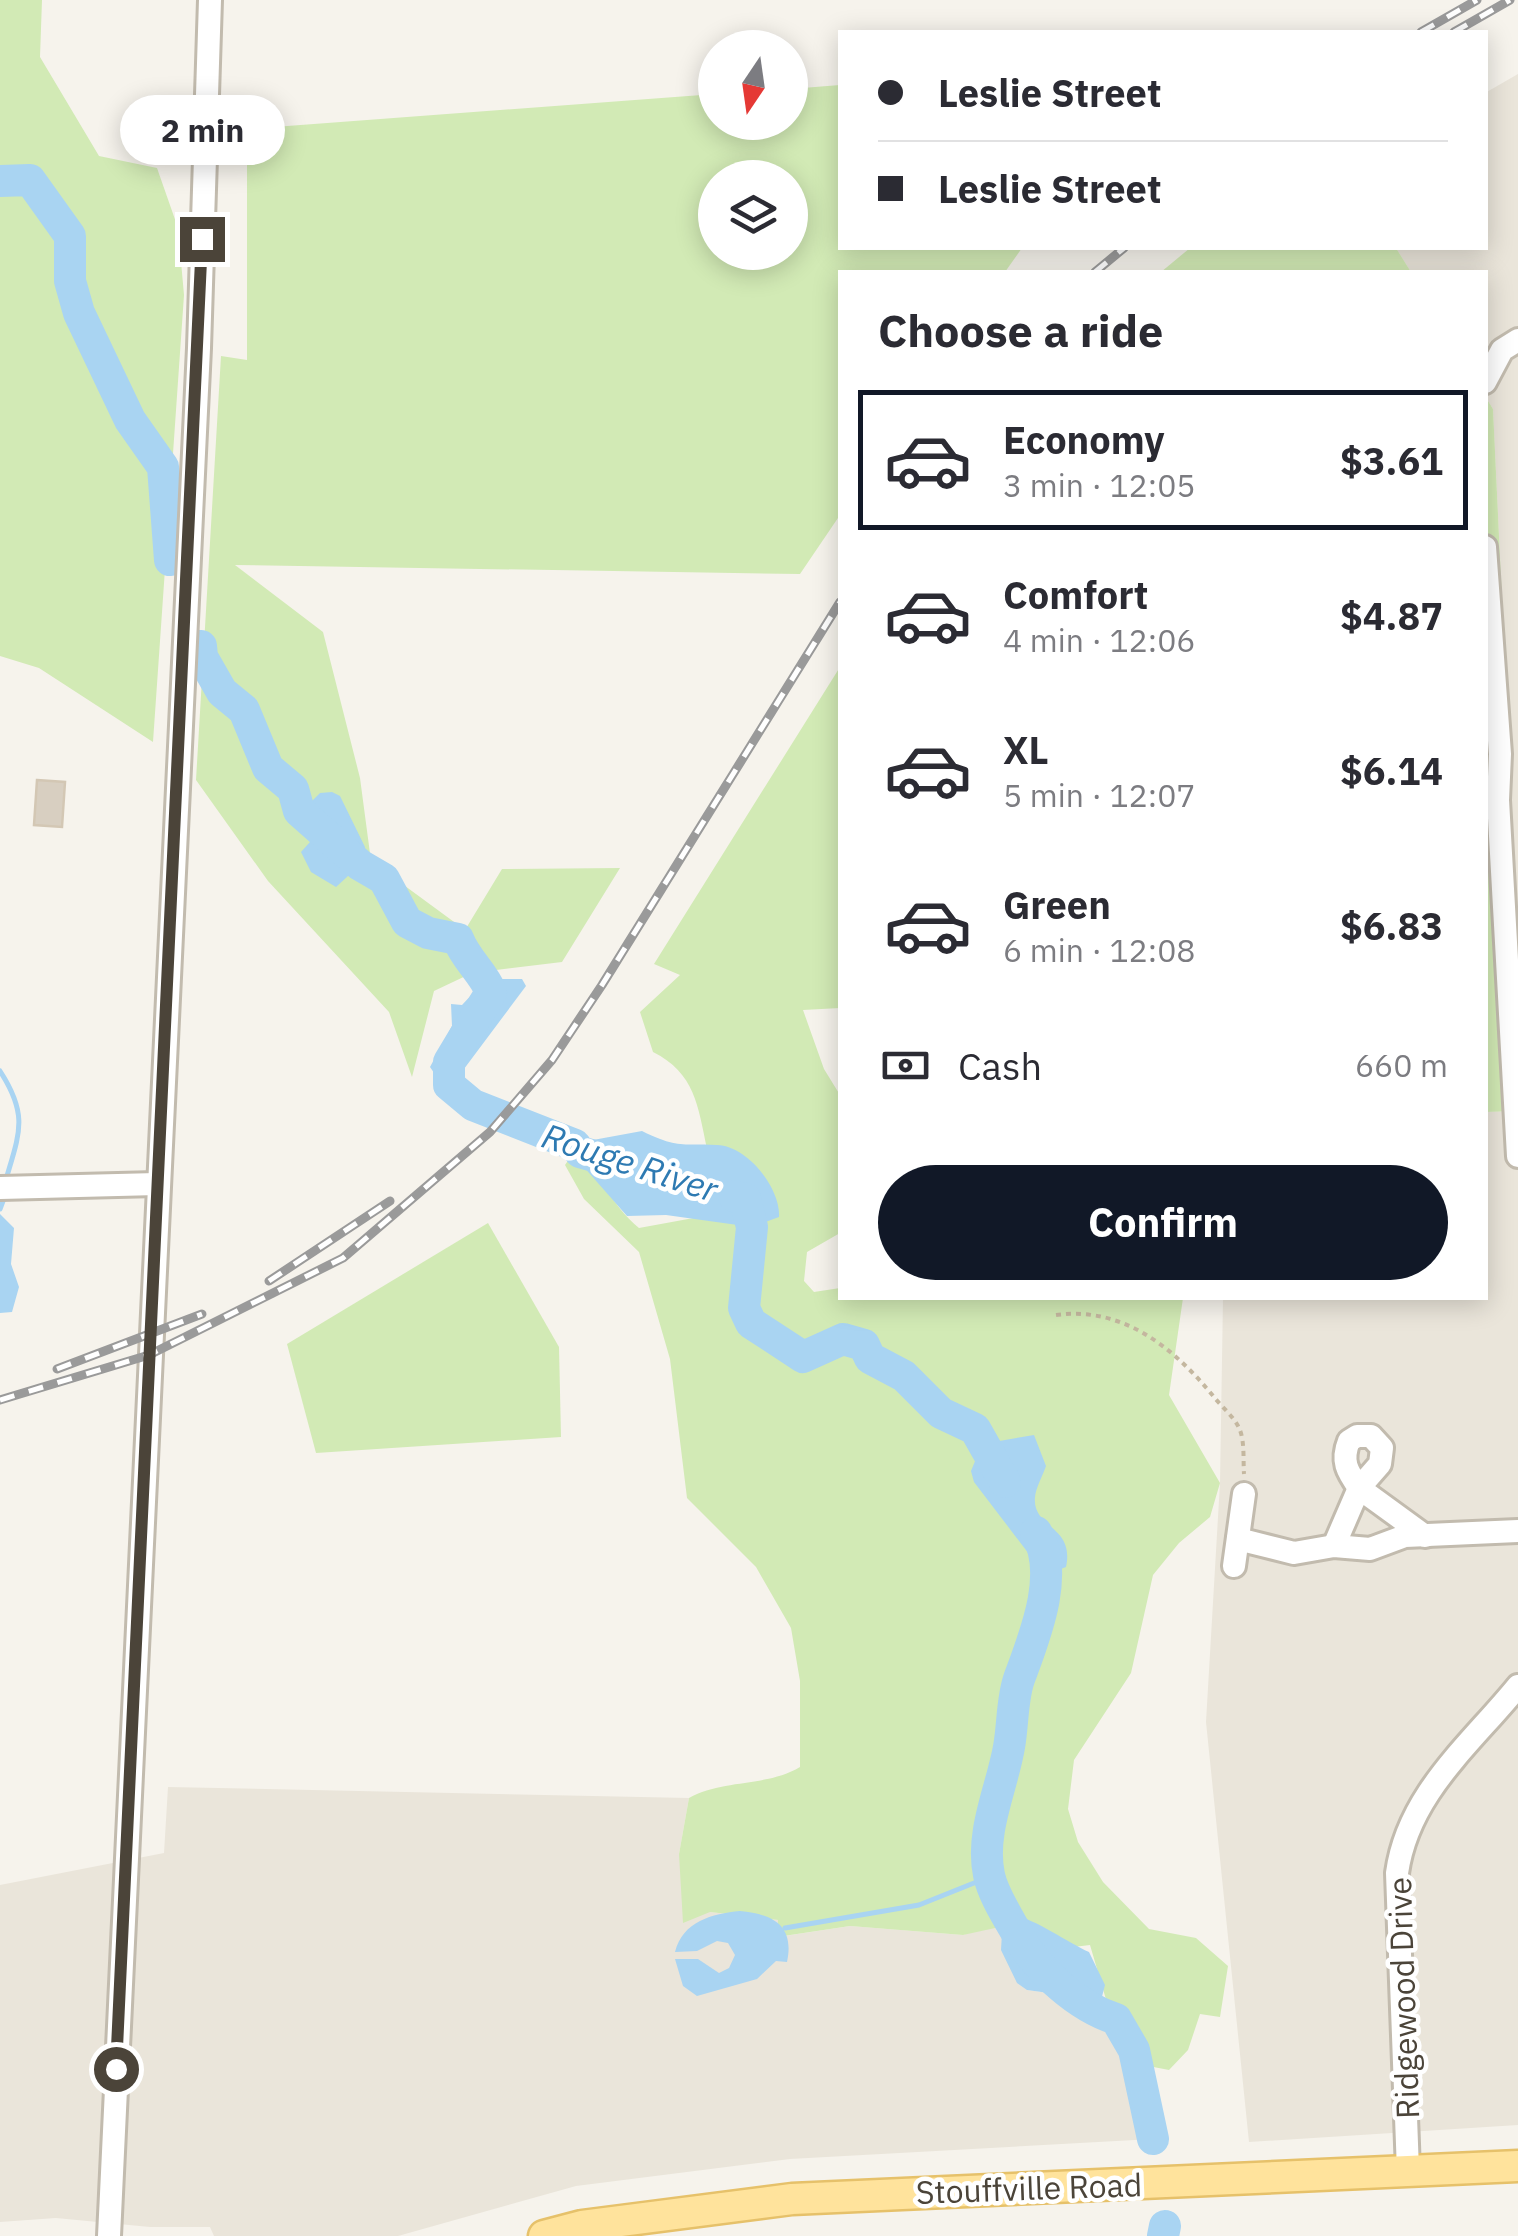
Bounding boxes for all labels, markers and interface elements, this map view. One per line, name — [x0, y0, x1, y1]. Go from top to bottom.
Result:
north arrow — [698, 30, 808, 140]
map controls — [698, 30, 808, 270]
text: Leslie Street — [938, 68, 1161, 117]
callout: 2 min — [120, 94, 284, 164]
text: 2 min — [161, 109, 244, 151]
button: layers — [698, 160, 808, 270]
text: Leslie Street — [938, 164, 1161, 213]
route end — [180, 217, 225, 262]
text: Choose a ride — [878, 301, 1163, 359]
icon: car — [883, 415, 973, 505]
text: Economy — [1003, 415, 1165, 464]
text: $3.61 — [1340, 436, 1443, 485]
text: 3 min · 12:05 — [1003, 464, 1196, 506]
icon: car — [883, 570, 973, 660]
text: Comfort — [1003, 570, 1148, 619]
text: $4.87 — [1340, 591, 1443, 640]
text: 4 min · 12:06 — [1003, 619, 1196, 661]
icon: car — [883, 725, 973, 815]
text: XL — [1003, 725, 1049, 774]
text: $6.14 — [1340, 746, 1443, 795]
text: 5 min · 12:07 — [1003, 774, 1196, 816]
icon: car — [883, 880, 973, 970]
text: Green — [1003, 880, 1111, 929]
text: $6.83 — [1340, 901, 1443, 950]
text: 6 min · 12:08 — [1003, 929, 1196, 971]
icon: cash — [878, 1038, 933, 1093]
text: Cash — [958, 1041, 1042, 1090]
text: 660 m — [1355, 1044, 1448, 1086]
water label: Rouge River — [536, 1112, 725, 1212]
button: Confirm — [878, 1165, 1448, 1280]
street label: Ridgewood Drive — [1378, 1876, 1428, 2120]
route start — [94, 2047, 139, 2092]
street label: Stouffville Road — [915, 2163, 1143, 2213]

